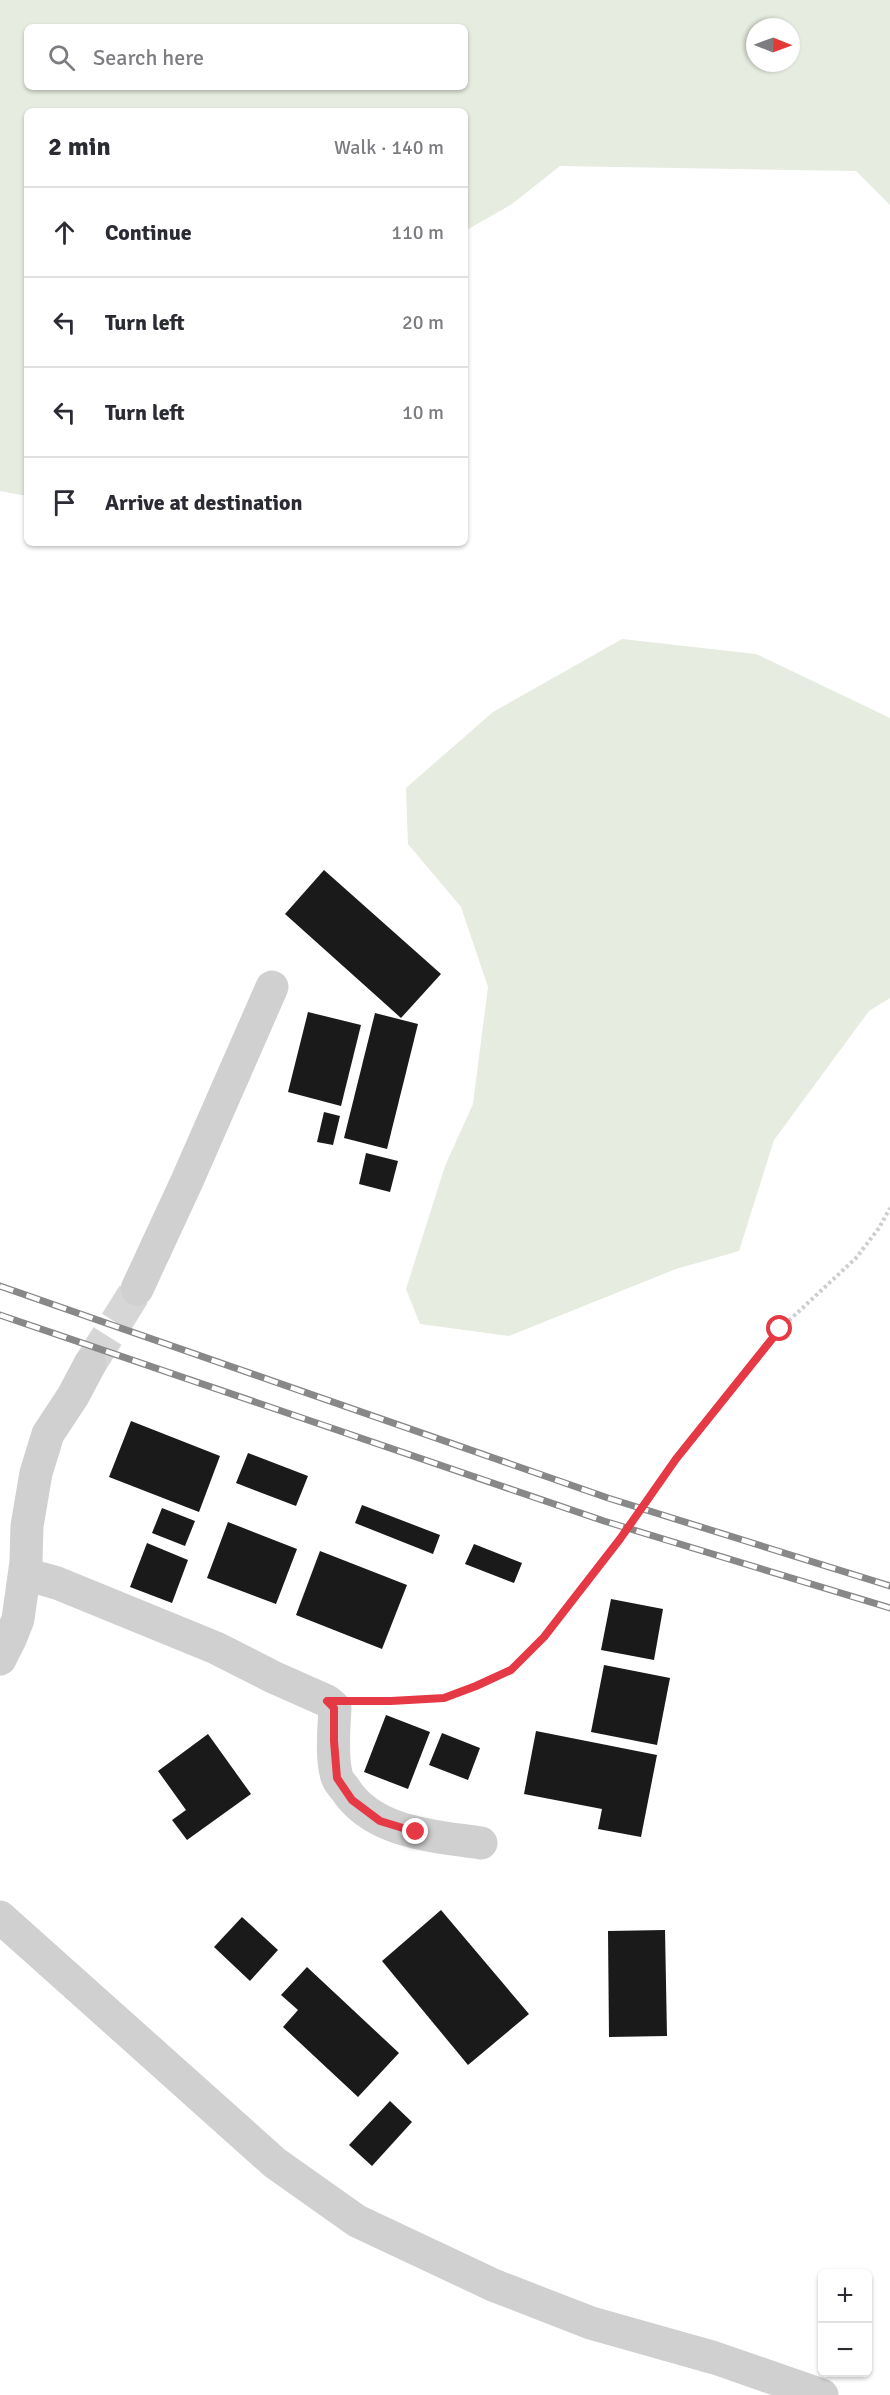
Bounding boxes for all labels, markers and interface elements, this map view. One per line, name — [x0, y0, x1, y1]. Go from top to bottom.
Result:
north arrow — [746, 18, 800, 72]
search box — [24, 24, 468, 90]
icon: search — [45, 41, 78, 74]
text: Search here — [93, 44, 204, 71]
text: 2 min — [48, 131, 111, 163]
text: Walk · 140 m — [334, 135, 444, 160]
icon: ahead — [48, 216, 81, 249]
text: Continue — [105, 219, 192, 246]
text: 110 m — [391, 220, 444, 245]
icon: left — [48, 306, 81, 339]
text: Turn left — [105, 309, 185, 336]
text: 20 m — [402, 310, 444, 335]
icon: left — [48, 396, 81, 429]
text: Turn left — [105, 399, 185, 426]
text: 10 m — [402, 400, 444, 425]
icon: arrive — [48, 486, 81, 519]
text: Arrive at destination — [105, 489, 302, 516]
route start — [766, 1315, 792, 1341]
route end — [402, 1818, 428, 1844]
map controls — [818, 2269, 872, 2377]
button: + — [818, 2269, 872, 2323]
button: − — [818, 2323, 872, 2377]

